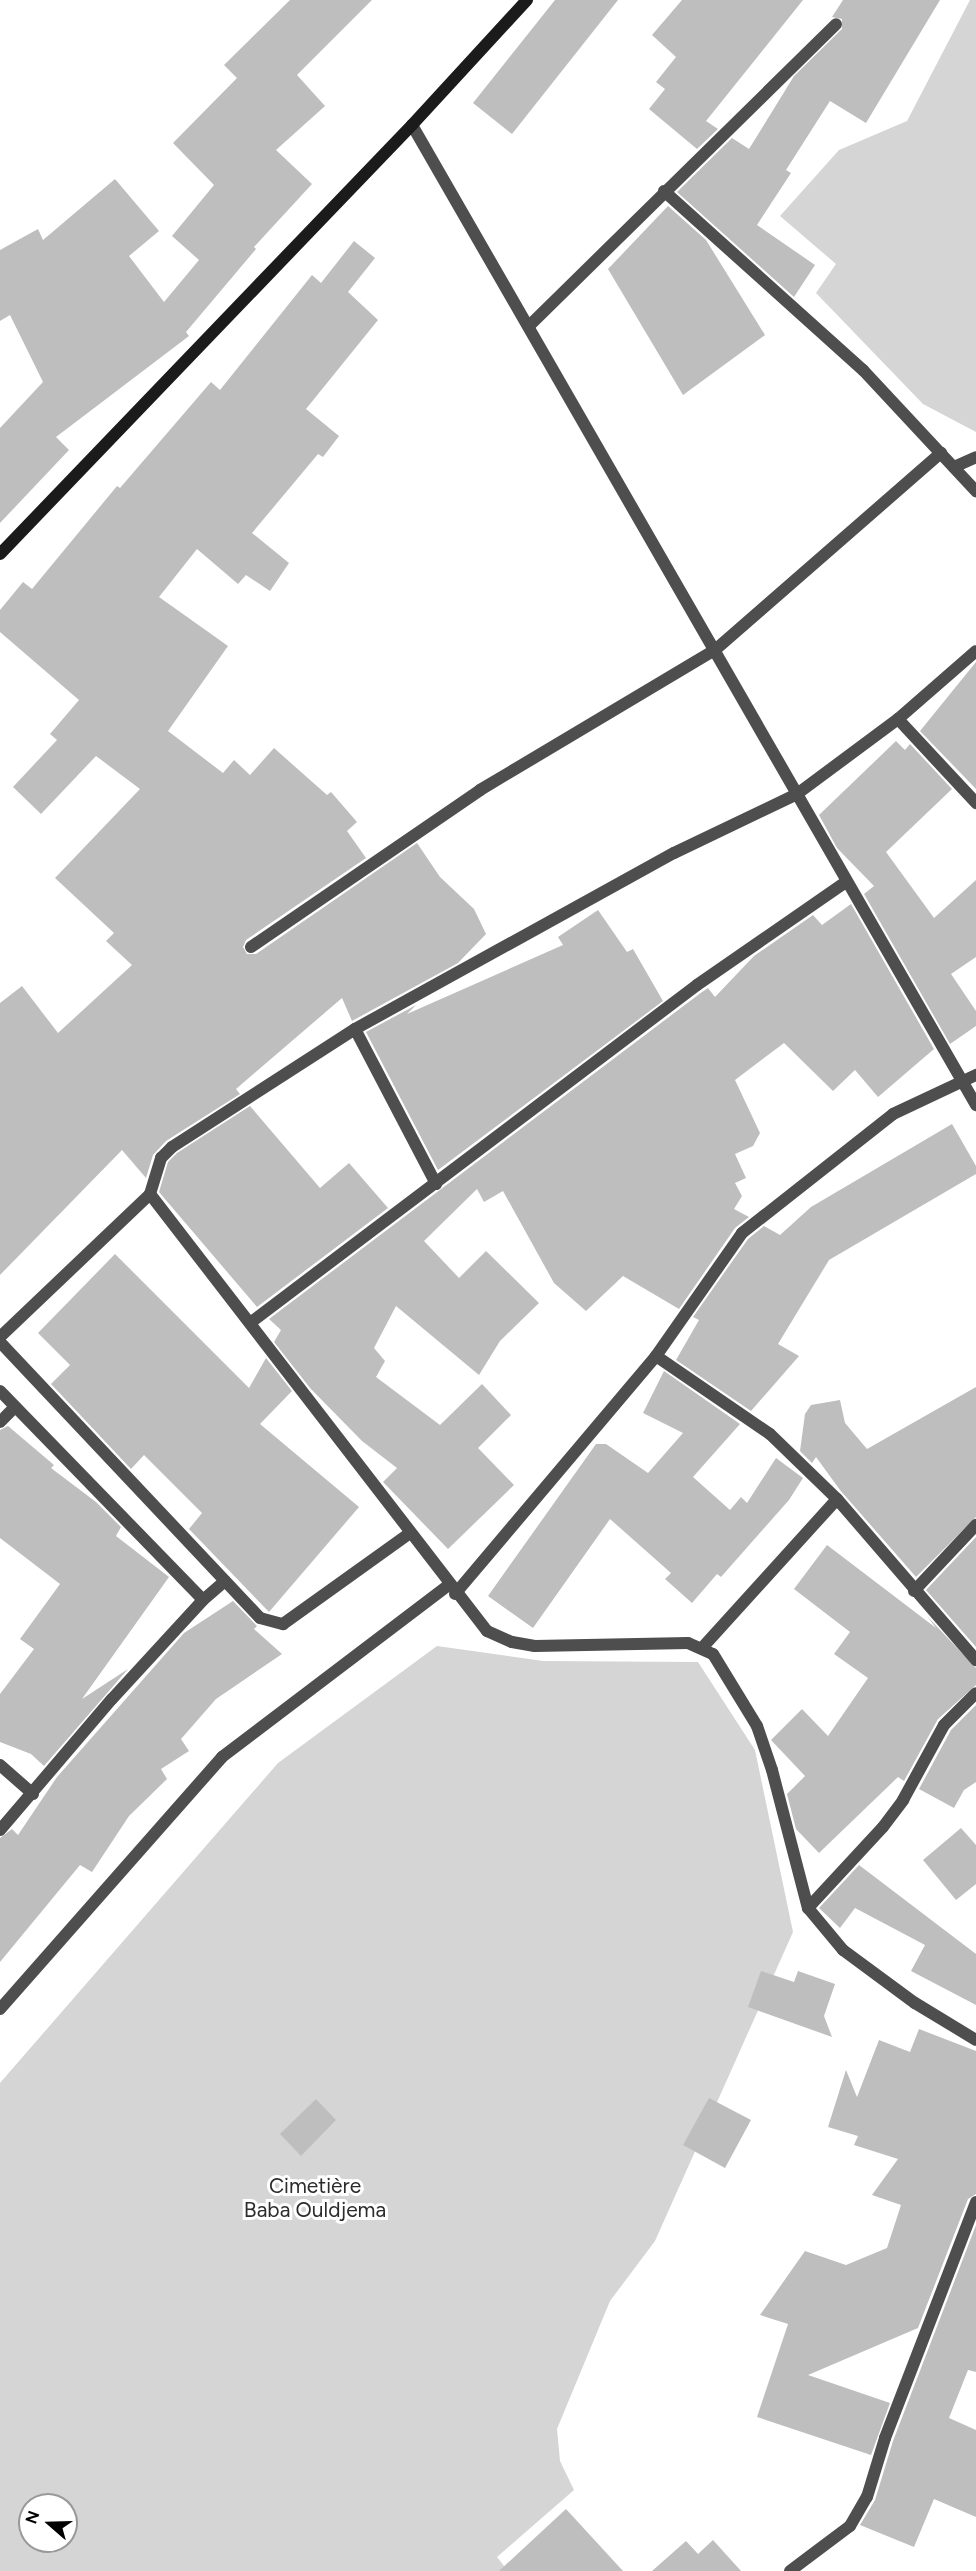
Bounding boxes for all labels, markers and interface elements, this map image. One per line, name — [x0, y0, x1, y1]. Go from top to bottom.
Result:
park label: Cimetière Baba Ouldjema — [244, 2173, 386, 2223]
north arrow — [18, 2493, 78, 2553]
text: N — [21, 2508, 44, 2526]

